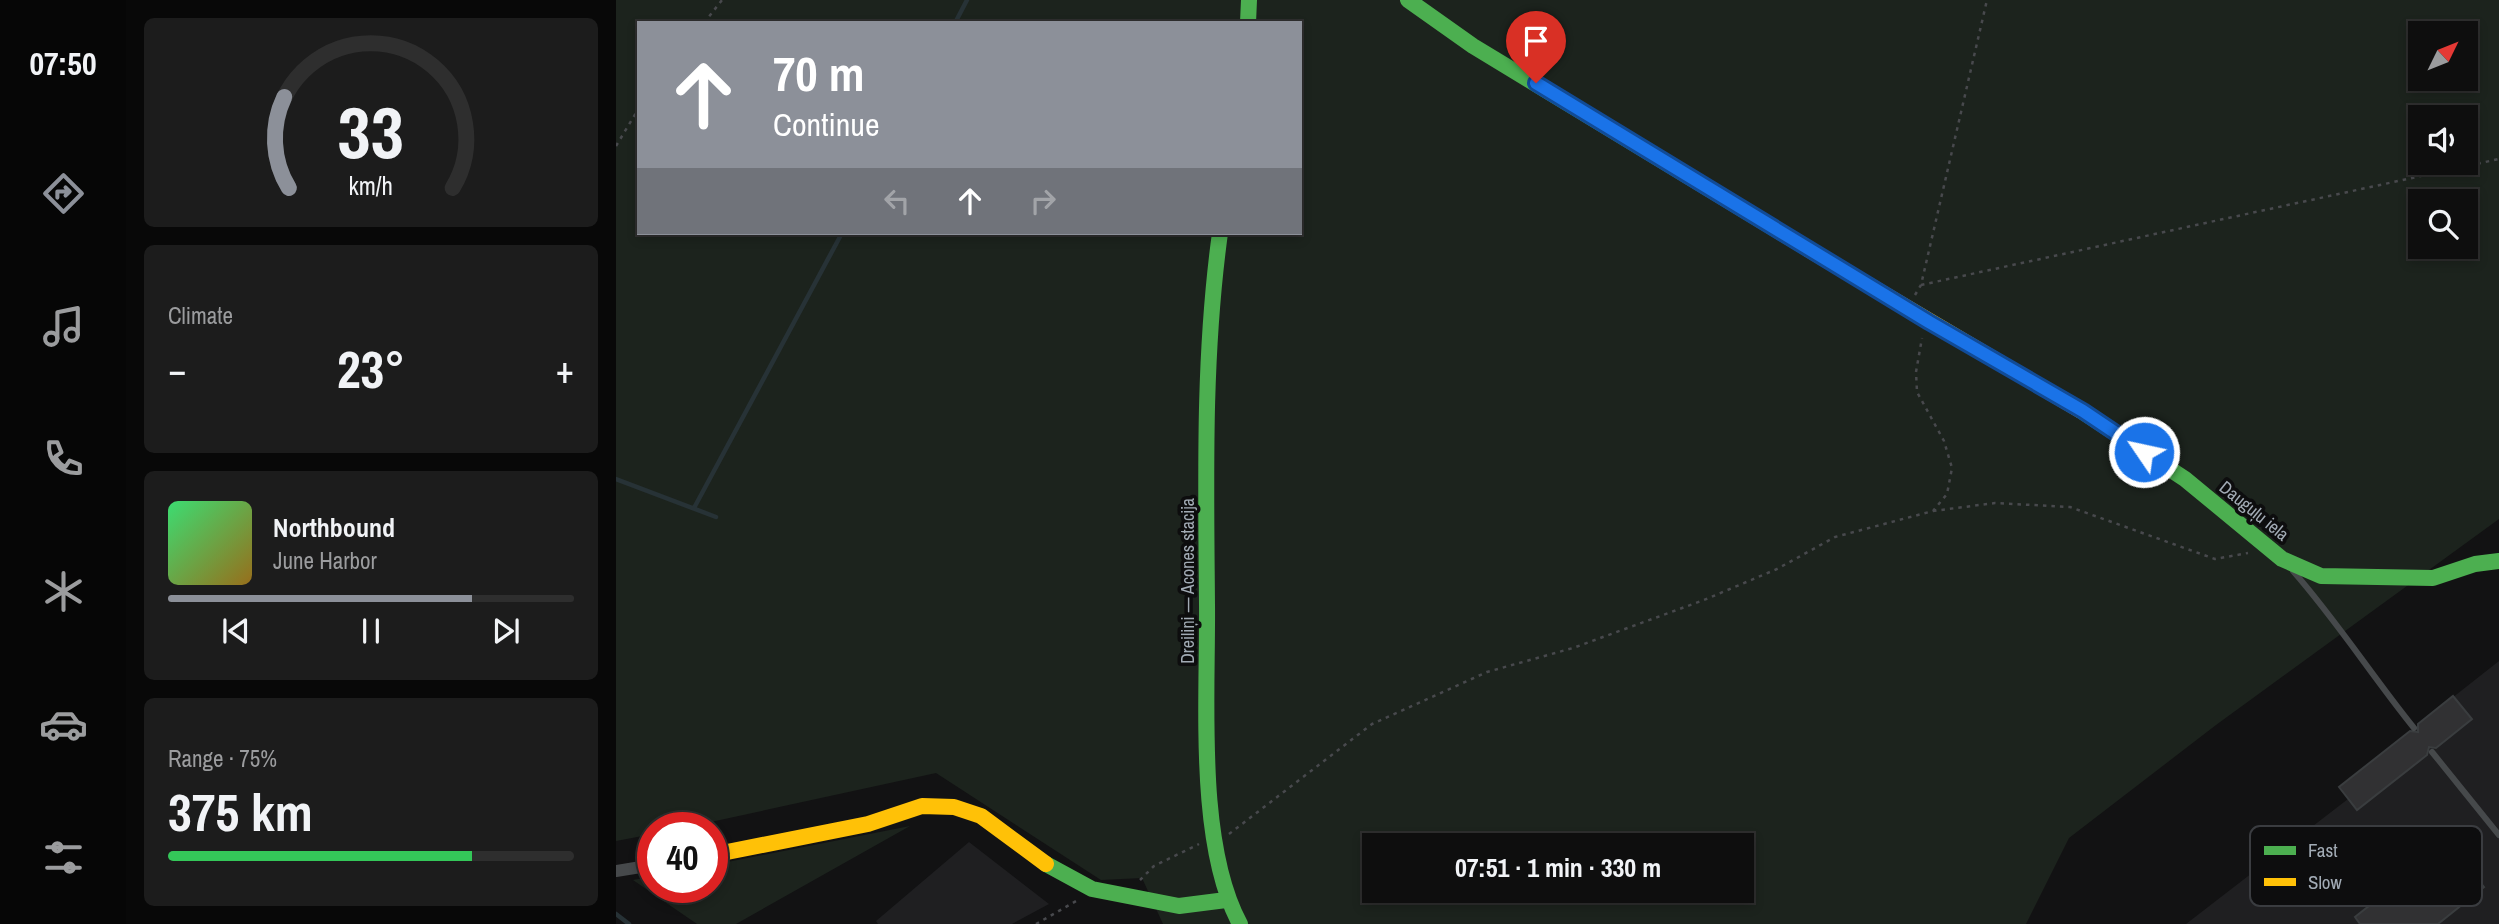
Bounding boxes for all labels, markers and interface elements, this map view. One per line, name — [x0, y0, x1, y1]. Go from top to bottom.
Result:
pin — [1506, 11, 1566, 83]
north arrow — [2408, 21, 2478, 91]
map controls — [2408, 21, 2478, 259]
icon: arrive — [1517, 22, 1555, 60]
text: 70 m — [773, 40, 865, 106]
text: 07:50 — [29, 42, 97, 85]
icon: ahead — [658, 49, 749, 140]
text: 33 — [338, 84, 404, 182]
text: Continue — [773, 103, 880, 146]
button: sound — [2408, 105, 2478, 175]
icon: directions — [39, 169, 88, 218]
text: km/h — [349, 169, 393, 203]
icon: left — [878, 182, 916, 220]
icon: ahead — [951, 182, 989, 220]
icon: right — [1024, 182, 1062, 220]
button: search — [2408, 189, 2478, 259]
text: Climate — [168, 300, 233, 331]
icon: music — [39, 302, 88, 351]
text: 23° — [337, 334, 405, 404]
text: − — [168, 344, 186, 395]
text: + — [556, 344, 574, 395]
position arrow — [2107, 415, 2181, 489]
icon: phone — [39, 434, 88, 483]
street label: Dauguļu iela — [2214, 475, 2294, 546]
street label: Dreiliņi — Acones stacija — [1175, 498, 1200, 664]
text: Northbound — [273, 510, 395, 545]
text: June Harbor — [273, 545, 377, 576]
icon: climate — [39, 567, 88, 616]
icon: previous — [217, 612, 255, 650]
icon: pause — [352, 612, 390, 650]
icon: next — [487, 612, 525, 650]
icon: car — [39, 700, 88, 749]
text: Range · 75% — [168, 743, 277, 774]
text: 375 km — [168, 777, 313, 847]
speed limit sign: 40 — [637, 812, 728, 903]
legend — [2250, 826, 2482, 906]
icon: filters — [39, 833, 88, 882]
text: Fast — [2308, 837, 2338, 863]
text: 07:51 · 1 min · 330 m — [1455, 850, 1661, 885]
text: Slow — [2308, 869, 2343, 895]

